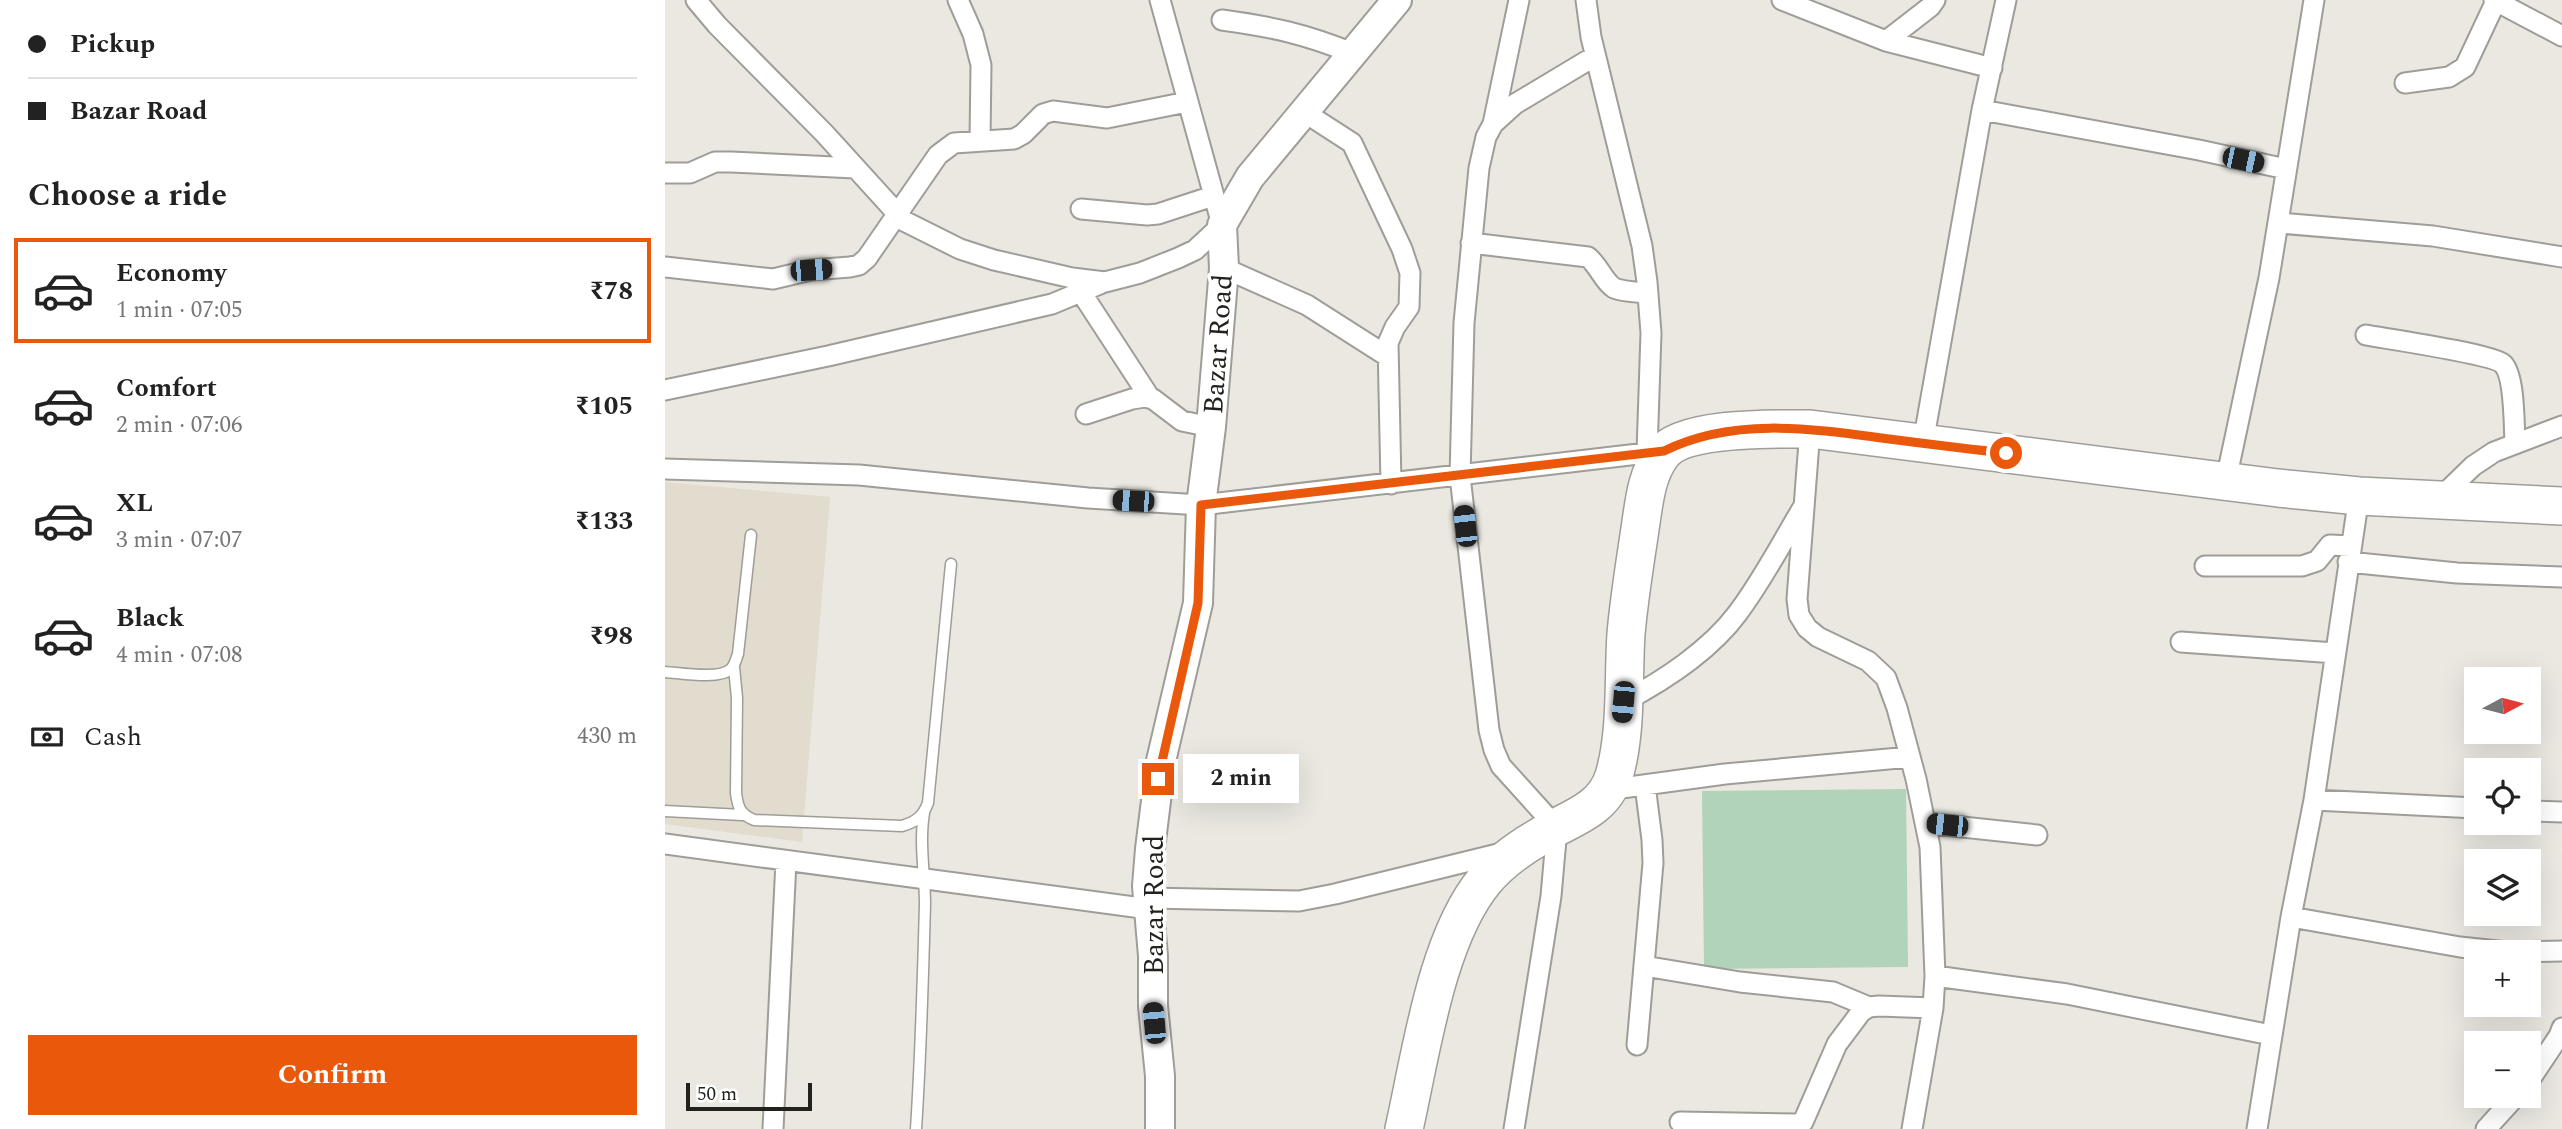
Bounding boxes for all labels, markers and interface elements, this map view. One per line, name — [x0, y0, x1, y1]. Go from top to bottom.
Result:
text: Pickup — [70, 24, 155, 64]
text: Bazar Road — [70, 91, 208, 131]
car — [2221, 145, 2266, 175]
text: Choose a ride — [28, 171, 227, 220]
text: Economy — [116, 253, 226, 293]
car — [790, 258, 833, 282]
icon: car — [32, 259, 95, 322]
text: ₹78 — [589, 271, 633, 311]
street label: Bazar Road — [1192, 273, 1245, 416]
text: 1 min · 07:05 — [116, 293, 243, 328]
text: Comfort — [116, 368, 217, 408]
icon: car — [32, 374, 95, 437]
text: ₹105 — [575, 386, 633, 426]
text: 2 min · 07:06 — [116, 408, 243, 443]
route start — [1990, 437, 2022, 469]
text: XL — [116, 483, 153, 523]
icon: car — [32, 489, 95, 552]
car — [1112, 489, 1155, 513]
text: ₹133 — [575, 501, 633, 541]
car — [1453, 504, 1478, 548]
text: 3 min · 07:07 — [116, 523, 243, 558]
text: Black — [116, 598, 184, 638]
icon: car — [32, 604, 95, 667]
text: ₹98 — [589, 616, 633, 656]
text: 4 min · 07:08 — [116, 638, 243, 673]
north arrow — [2464, 667, 2541, 744]
map controls — [2464, 667, 2541, 1108]
car — [1611, 680, 1636, 724]
text: Cash — [84, 717, 142, 757]
icon: cash — [28, 718, 66, 756]
text: 430 m — [577, 719, 637, 754]
callout: 2 min — [1183, 754, 1298, 804]
button: locate — [2464, 758, 2541, 835]
text: 2 min — [1210, 761, 1272, 796]
route end — [1142, 763, 1174, 795]
car — [1926, 812, 1969, 838]
street label: Bazar Road — [1133, 835, 1176, 975]
button: layers — [2464, 849, 2541, 926]
button: + — [2464, 940, 2541, 1017]
car — [1142, 1001, 1167, 1045]
button: − — [2464, 1031, 2541, 1108]
button: Confirm — [28, 1035, 637, 1115]
scale bar — [686, 1080, 812, 1112]
text: 50 m — [697, 1080, 737, 1109]

